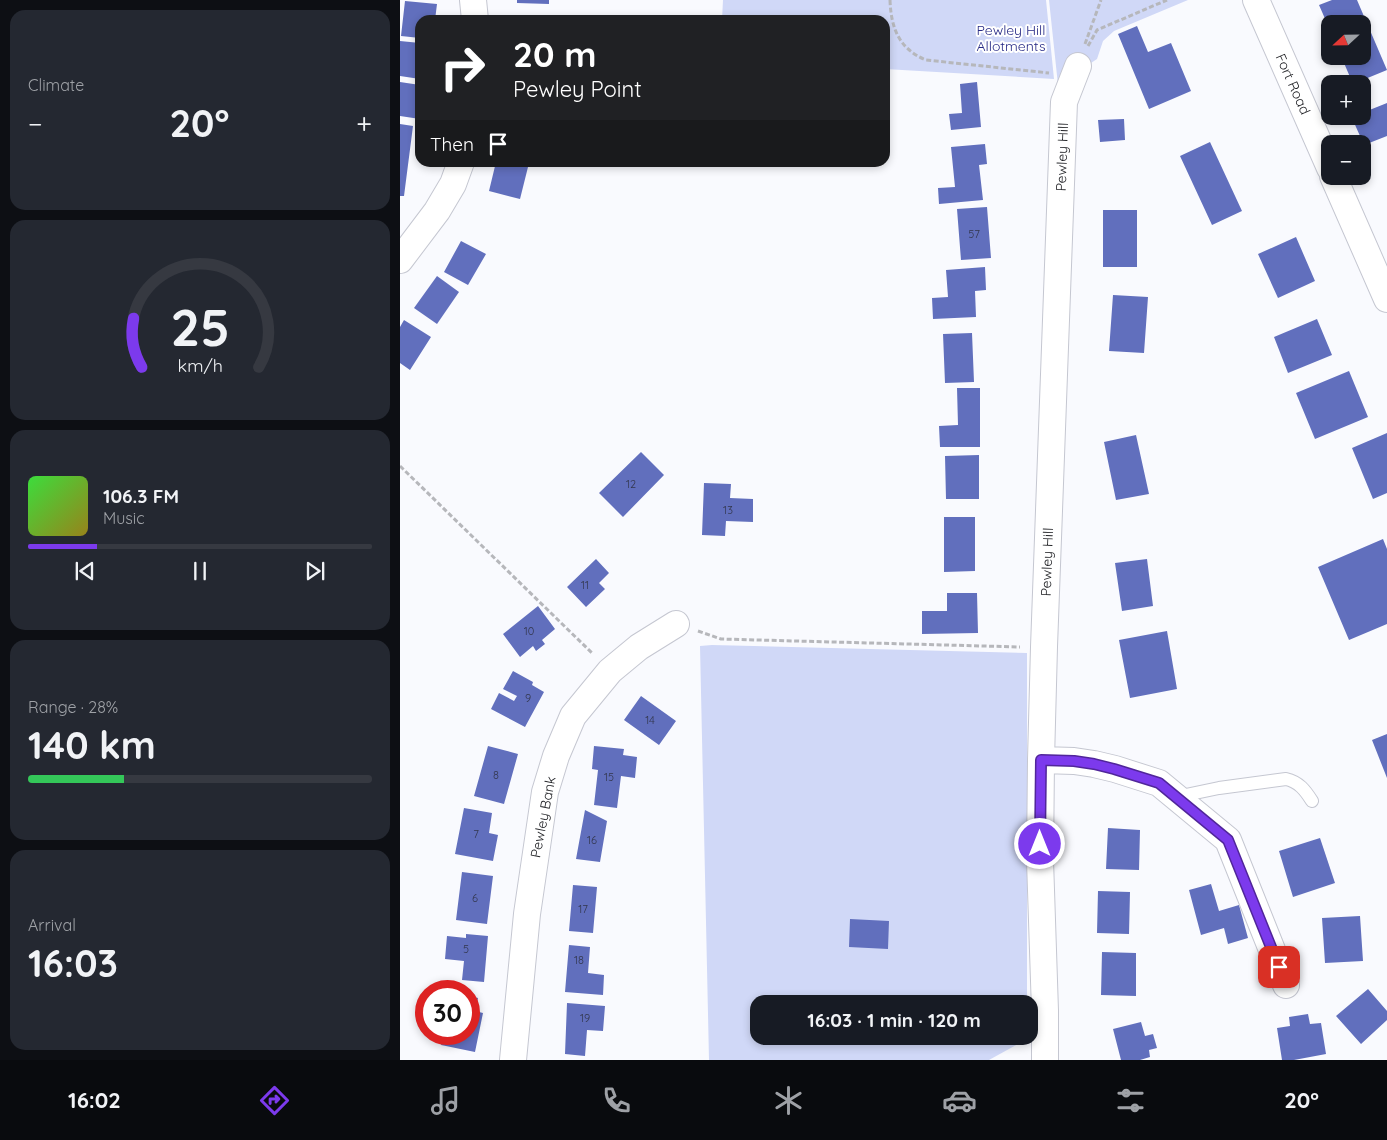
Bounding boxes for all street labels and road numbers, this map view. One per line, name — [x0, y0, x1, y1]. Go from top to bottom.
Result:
street label: Fort Road — [1272, 51, 1314, 117]
street label: Pewley Hill — [1052, 122, 1072, 192]
street label: Pewley Hill — [1037, 527, 1057, 597]
street label: Pewley Bank — [526, 775, 560, 859]

